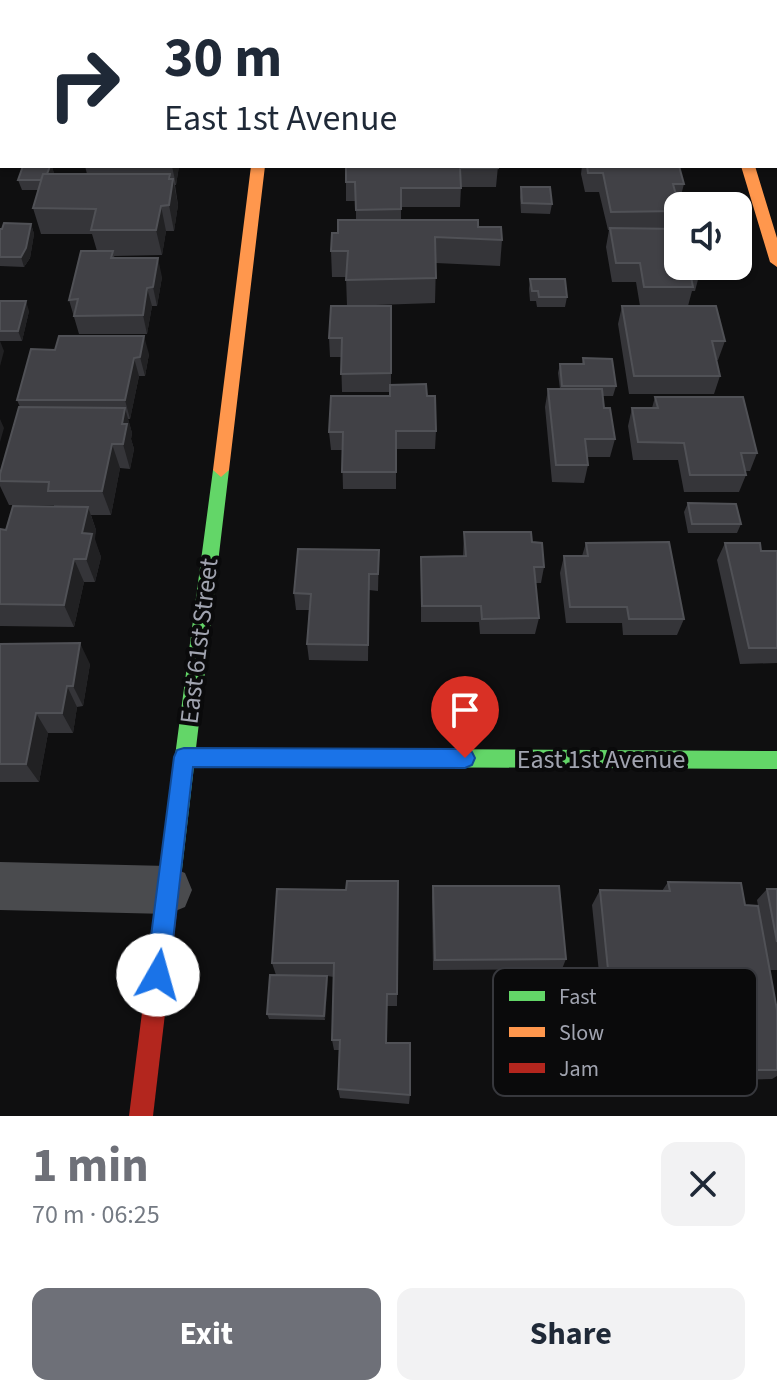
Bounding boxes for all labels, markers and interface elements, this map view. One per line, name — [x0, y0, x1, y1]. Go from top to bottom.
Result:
text: 30 m — [164, 19, 282, 98]
icon: right — [32, 32, 136, 136]
text: East 1st Avenue — [164, 93, 397, 144]
map controls — [664, 192, 752, 280]
button: sound — [664, 192, 752, 280]
street label: East 61st Street — [170, 556, 228, 726]
pin — [431, 676, 499, 758]
icon: arrive — [443, 688, 487, 732]
street label: East 1st Avenue — [517, 741, 685, 778]
position arrow — [116, 933, 200, 1017]
legend — [493, 968, 757, 1096]
text: Fast — [559, 981, 597, 1013]
text: Slow — [559, 1017, 604, 1049]
text: Jam — [559, 1053, 599, 1085]
text: 1 min — [32, 1132, 149, 1200]
button: close — [661, 1142, 745, 1226]
text: 70 m · 06:25 — [32, 1196, 160, 1233]
button: Exit — [32, 1288, 381, 1380]
button: Share — [397, 1288, 745, 1380]

